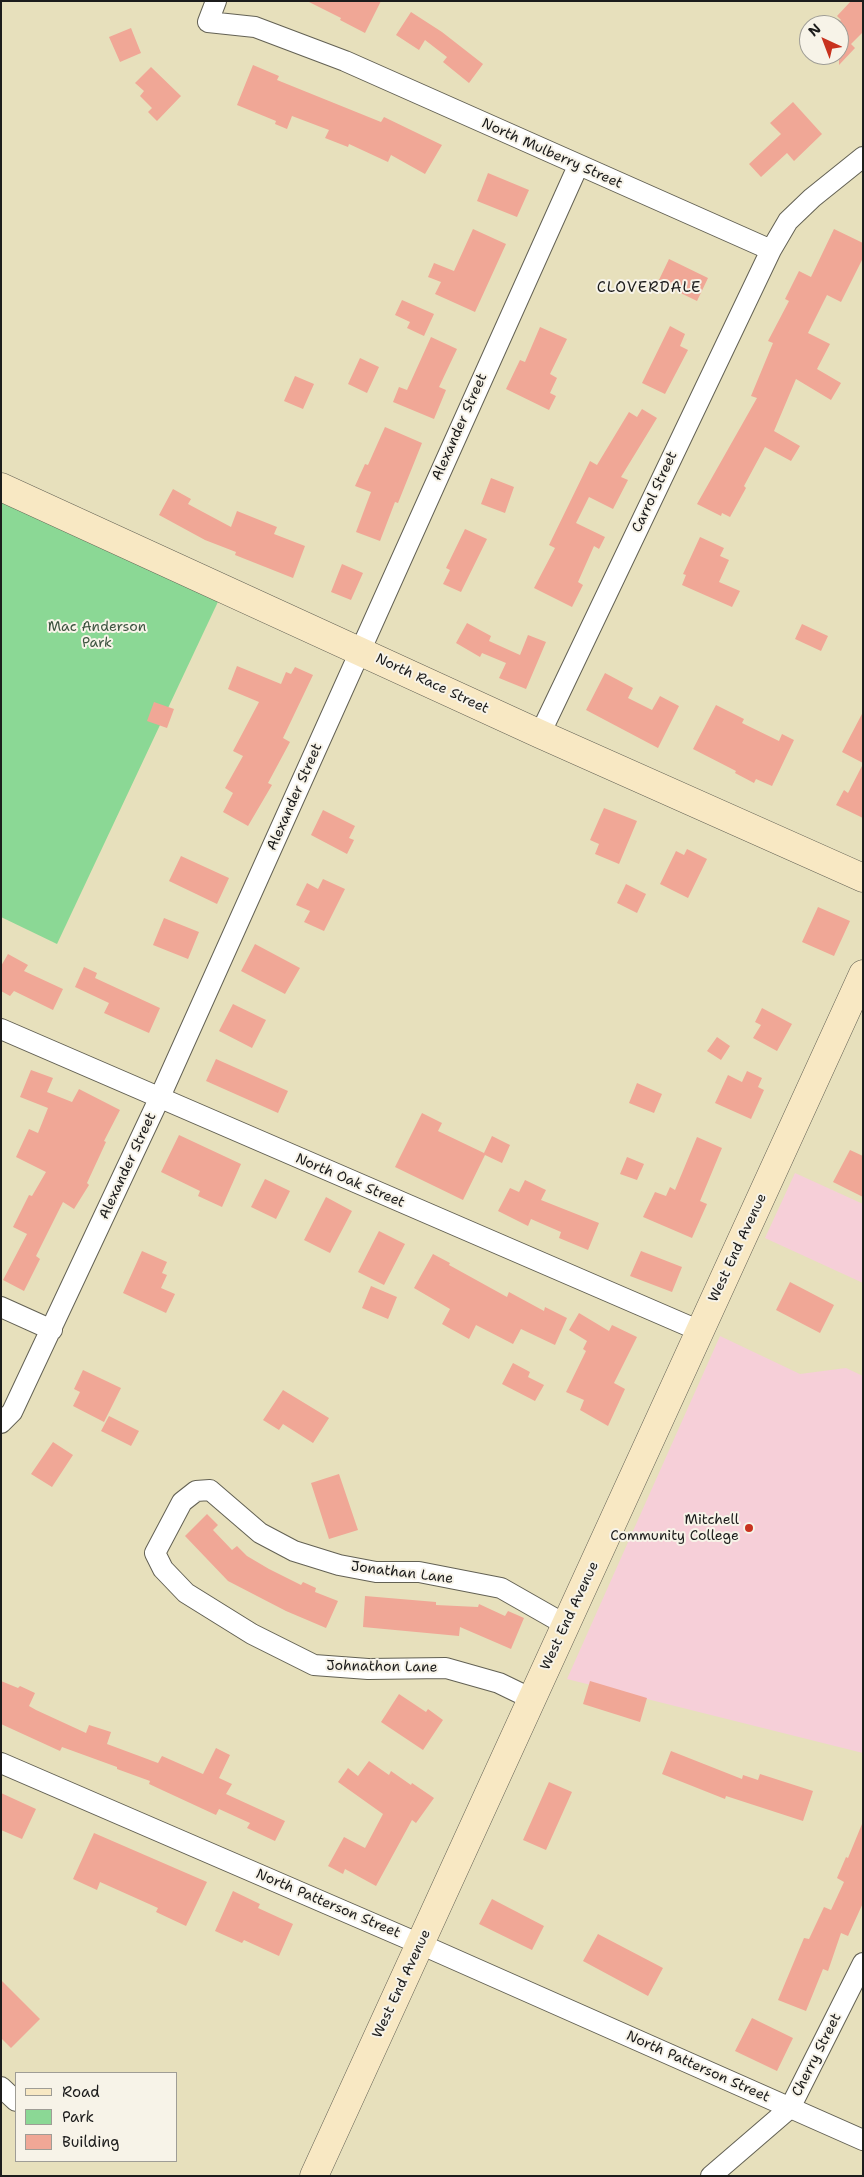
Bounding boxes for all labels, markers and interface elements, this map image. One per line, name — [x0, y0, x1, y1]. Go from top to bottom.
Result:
north arrow — [799, 15, 849, 65]
text: N — [804, 19, 825, 40]
street label: North Mulberry Street — [479, 115, 625, 193]
district label: CLOVERDALE — [595, 279, 703, 297]
street label: Alexander Street — [429, 371, 491, 483]
street label: Carrol Street — [629, 449, 681, 535]
park label: Mac Anderson Park — [48, 619, 146, 652]
street label: North Race Street — [373, 650, 491, 718]
street label: Alexander Street — [264, 741, 326, 853]
street label: Alexander Street — [96, 1110, 160, 1222]
street label: North Oak Street — [293, 1150, 407, 1212]
street label: West End Avenue — [705, 1191, 771, 1305]
place label: Mitchell Community College — [610, 1512, 739, 1544]
marker: Mitchell Community College — [743, 1522, 755, 1534]
street label: Jonathan Lane — [350, 1558, 454, 1588]
street label: West End Avenue — [537, 1559, 603, 1673]
street label: Johnathon Lane — [326, 1658, 438, 1676]
street label: North Patterson Street — [253, 1866, 403, 1942]
street label: West End Avenue — [369, 1927, 435, 2041]
street label: Cherry Street — [789, 2011, 845, 2099]
street label: North Patterson Street — [624, 2028, 772, 2106]
legend — [15, 2072, 178, 2162]
text: Road — [62, 2082, 100, 2102]
text: Park — [62, 2107, 94, 2127]
text: Building — [62, 2132, 119, 2152]

